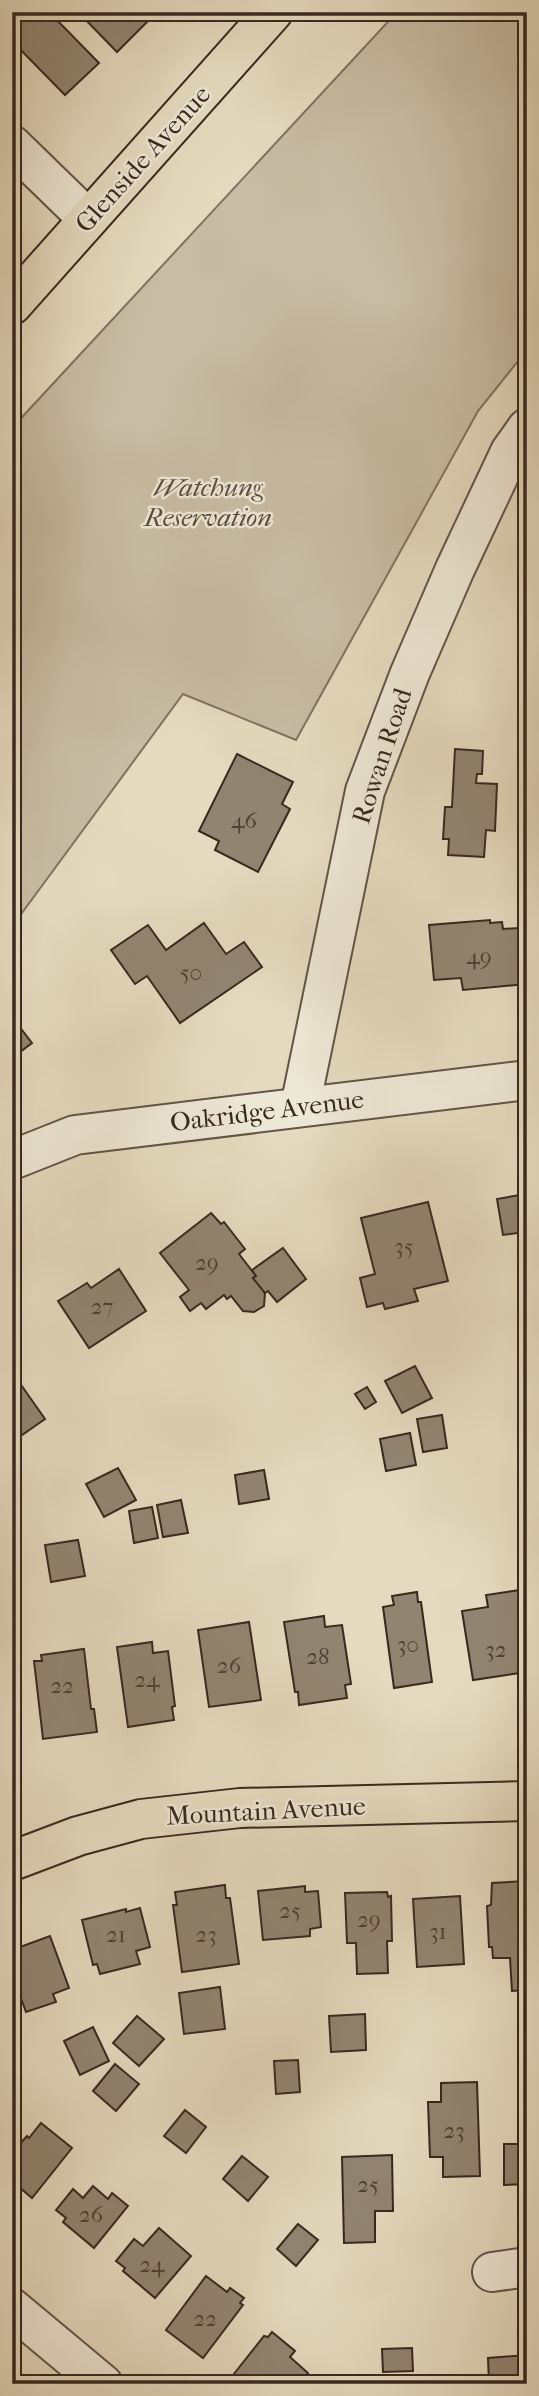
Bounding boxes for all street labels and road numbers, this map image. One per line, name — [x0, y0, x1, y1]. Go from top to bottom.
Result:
street label: Glenside Avenue — [69, 79, 217, 239]
street label: Rowan Road — [346, 683, 419, 828]
street label: Oakridge Avenue — [168, 1084, 366, 1138]
street label: Mountain Avenue — [166, 1790, 367, 1832]

